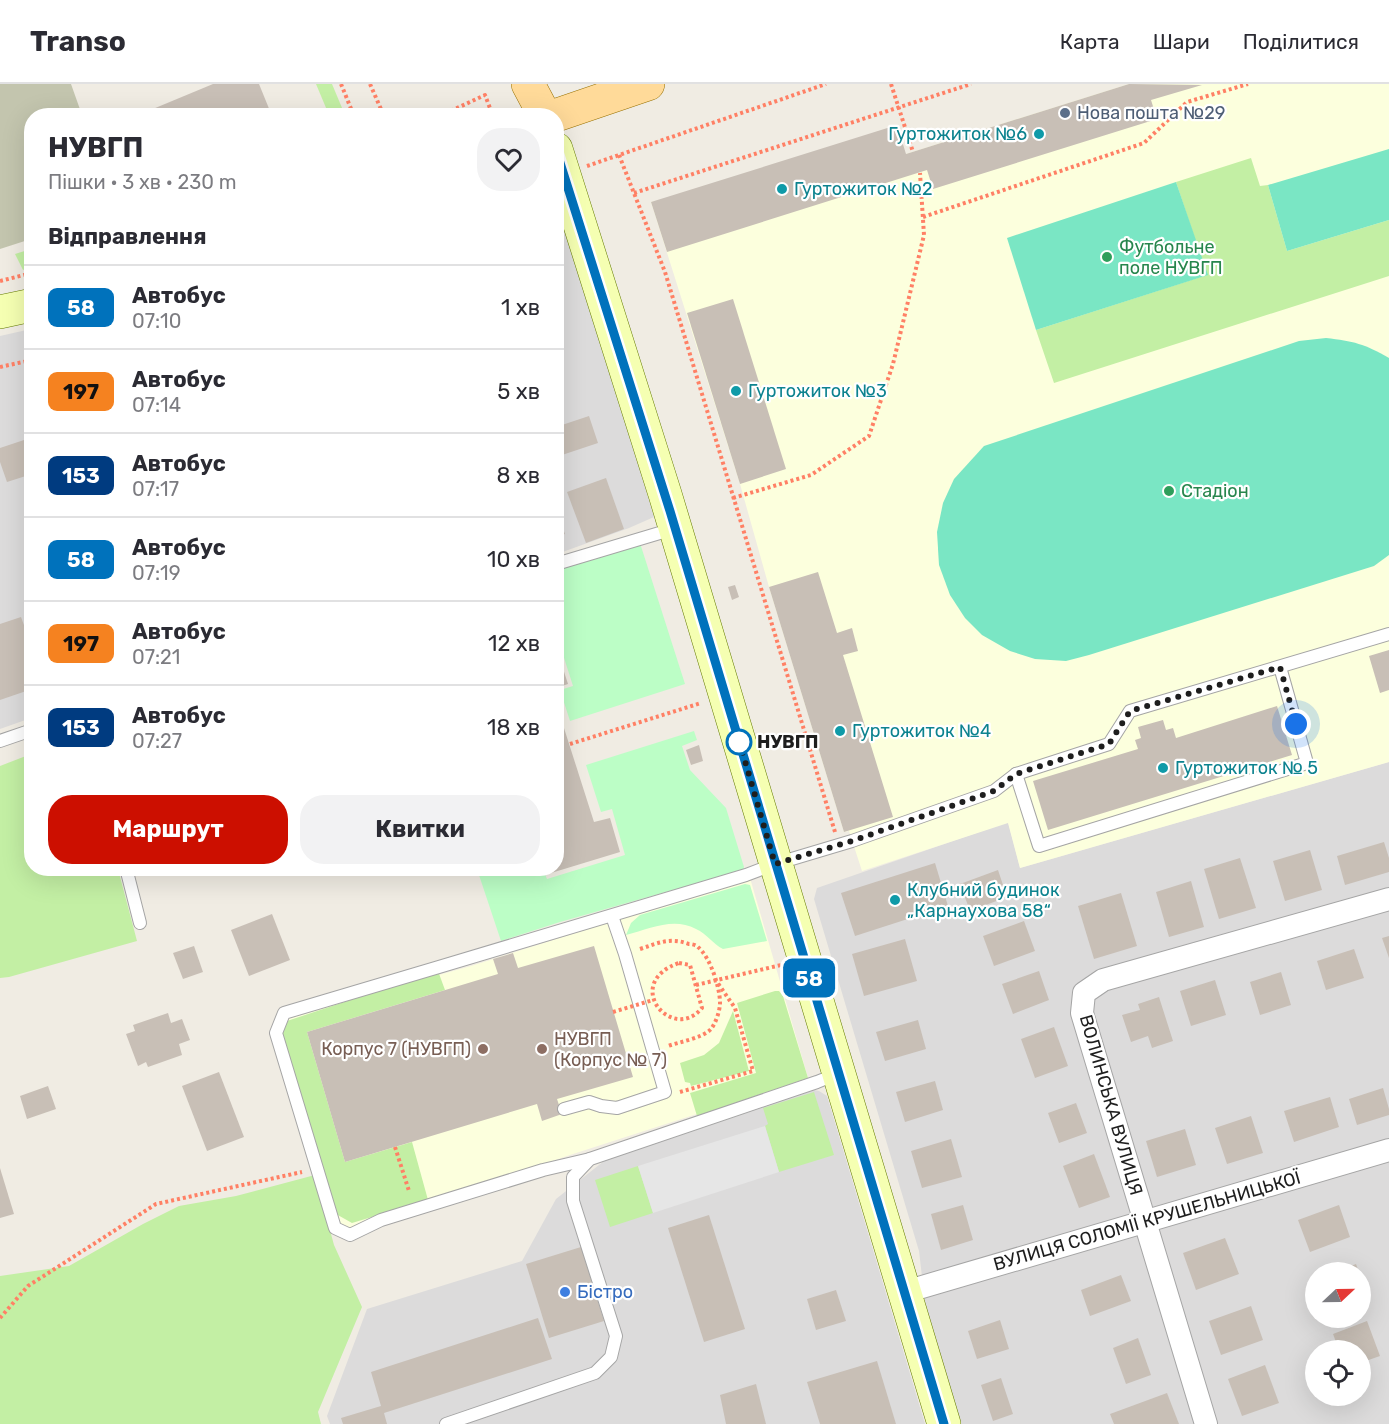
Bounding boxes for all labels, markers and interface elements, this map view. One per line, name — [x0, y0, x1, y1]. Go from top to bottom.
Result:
text: Transo — [30, 25, 126, 58]
text: Карта — [1060, 29, 1120, 54]
text: Шари — [1153, 29, 1210, 54]
text: Поділитися — [1243, 29, 1359, 54]
place label: Нова пошта №29 — [1077, 102, 1225, 124]
marker: Нова пошта №29 — [1058, 106, 1072, 120]
place label: Гуртожиток №6 — [888, 123, 1027, 145]
marker: Гуртожиток №6 — [1032, 127, 1046, 141]
button: heart — [477, 128, 540, 191]
text: НУВГП — [48, 131, 143, 164]
text: Пішки · 3 хв · 230 m — [48, 170, 237, 194]
place label: Гуртожиток №2 — [794, 178, 932, 200]
marker: Гуртожиток №2 — [775, 182, 789, 196]
text: Відправлення — [48, 223, 206, 250]
place label: Футбольне поле НУВГП — [1119, 236, 1223, 279]
marker: Футбольне поле НУВГП — [1100, 250, 1114, 264]
text: Автобус — [132, 282, 226, 309]
text: 1 хв — [501, 294, 540, 321]
text: 58 — [67, 295, 95, 320]
text: 07:10 — [132, 309, 181, 333]
text: Автобус — [132, 366, 226, 393]
text: 5 хв — [497, 378, 540, 405]
text: 197 — [63, 379, 99, 404]
place label: Гуртожиток №3 — [748, 380, 887, 402]
marker: Гуртожиток №3 — [729, 384, 743, 398]
text: 07:14 — [132, 393, 181, 417]
text: Автобус — [132, 450, 226, 477]
text: 8 хв — [496, 462, 540, 489]
text: 153 — [62, 463, 100, 488]
text: 07:17 — [132, 477, 179, 501]
place label: Стадіон — [1181, 480, 1249, 502]
marker: Стадіон — [1162, 484, 1176, 498]
text: Автобус — [132, 534, 226, 561]
text: 10 хв — [487, 546, 540, 573]
text: 58 — [67, 547, 95, 572]
text: 07:19 — [132, 561, 181, 585]
text: Автобус — [132, 618, 226, 645]
text: 12 хв — [488, 630, 540, 657]
text: 197 — [63, 631, 99, 656]
text: 07:21 — [132, 645, 180, 669]
text: Автобус — [132, 702, 226, 729]
your location — [1281, 709, 1311, 739]
text: 18 хв — [487, 714, 540, 741]
text: 153 — [62, 715, 100, 740]
place label: Гуртожиток №4 — [852, 720, 991, 742]
marker: Гуртожиток №4 — [833, 724, 847, 738]
text: 07:27 — [132, 729, 182, 753]
marker: НУВГП — [726, 729, 752, 755]
place label: НУВГП — [757, 731, 818, 753]
place label: Гуртожиток № 5 — [1175, 757, 1318, 779]
marker: Гуртожиток № 5 — [1156, 761, 1170, 775]
button: Маршрут — [48, 795, 288, 864]
button: Квитки — [300, 795, 540, 864]
place label: Клубний будинок „Карнаухова 58“ — [907, 879, 1060, 922]
marker: Клубний будинок „Карнаухова 58“ — [888, 893, 902, 907]
line badge: 58 — [782, 958, 836, 998]
text: 58 — [795, 966, 823, 991]
street label: ВОЛИНСЬКА ВУЛИЦЯ — [1075, 1012, 1147, 1198]
place label: НУВГП (Корпус № 7) — [554, 1028, 667, 1071]
place label: Корпус 7 (НУВГП) — [321, 1038, 471, 1060]
marker: Корпус 7 (НУВГП) — [476, 1042, 490, 1056]
marker: НУВГП (Корпус № 7) — [535, 1042, 549, 1056]
street label: ВУЛИЦЯ СОЛОМІЇ КРУШЕЛЬНИЦЬКОЇ — [991, 1166, 1303, 1275]
north arrow — [1305, 1262, 1371, 1328]
map controls — [1305, 1262, 1371, 1406]
place label: Бістро — [577, 1281, 633, 1303]
marker: Бістро — [558, 1285, 572, 1299]
button: locate — [1305, 1340, 1371, 1406]

